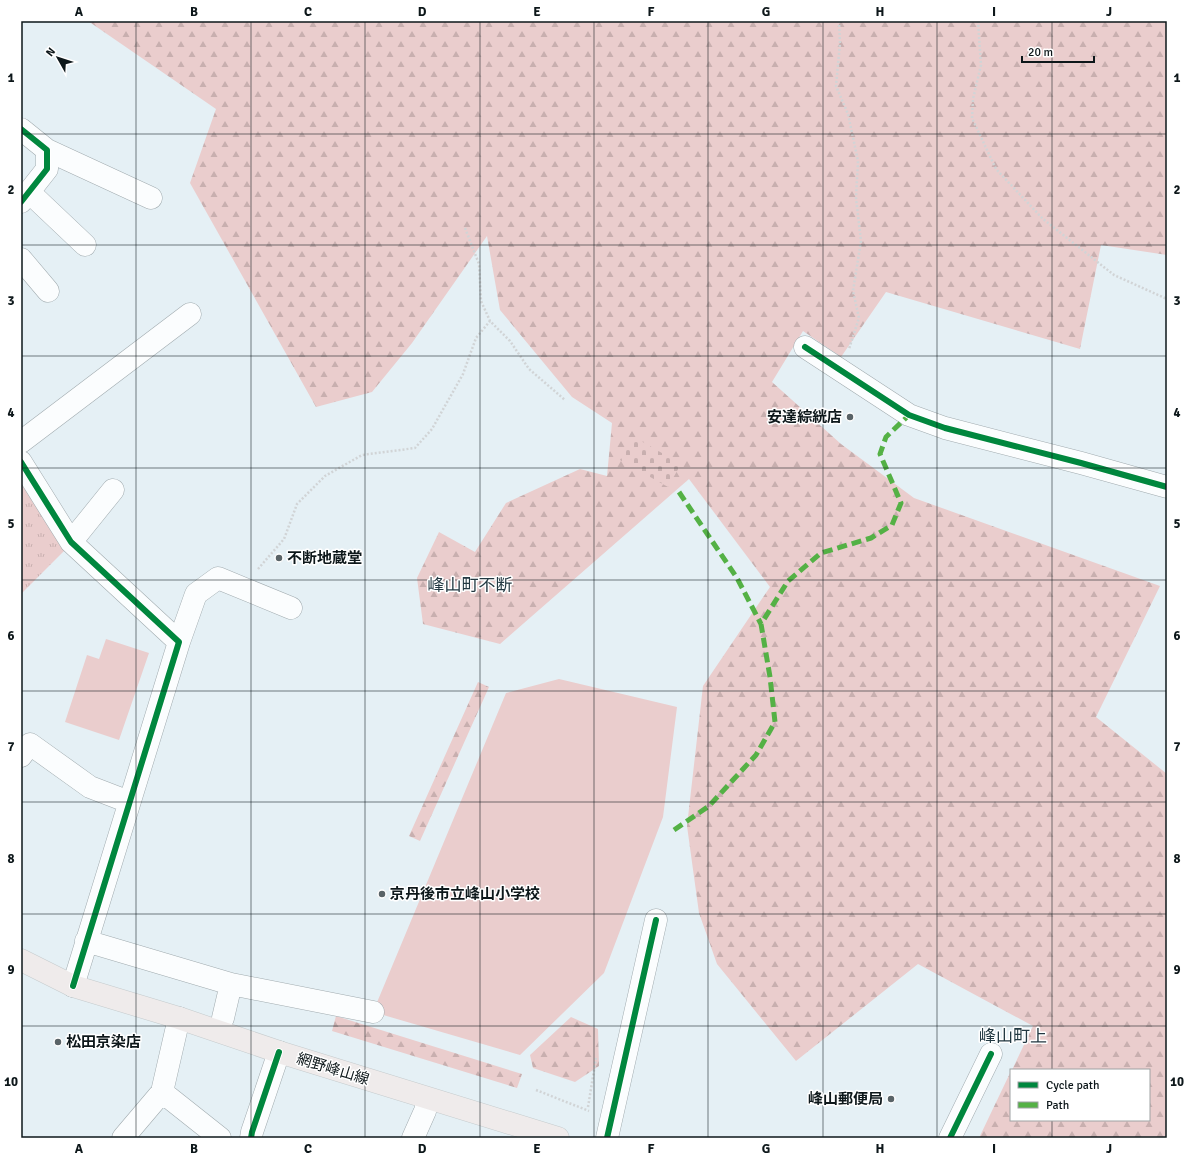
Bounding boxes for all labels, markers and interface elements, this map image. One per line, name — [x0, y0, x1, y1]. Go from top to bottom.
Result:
text: A — [75, 4, 84, 20]
text: B — [190, 4, 198, 20]
text: C — [304, 4, 312, 20]
text: D — [418, 4, 427, 20]
text: E — [533, 4, 541, 20]
text: F — [648, 4, 655, 20]
text: G — [762, 4, 770, 20]
text: H — [876, 4, 884, 20]
text: I — [992, 4, 996, 20]
text: J — [1106, 4, 1112, 20]
north arrow — [38, 38, 78, 78]
scale bar — [1022, 38, 1094, 64]
text: N — [43, 45, 58, 59]
text: 20 m — [1028, 45, 1053, 60]
text: 1 — [7, 70, 15, 86]
text: 1 — [1173, 70, 1181, 86]
text: 2 — [7, 182, 15, 198]
text: 2 — [1173, 182, 1181, 198]
text: 3 — [7, 293, 15, 309]
text: 3 — [1173, 293, 1181, 309]
text: 4 — [7, 405, 15, 421]
text: 4 — [1173, 405, 1181, 421]
place label: 安達綜絖店 — [767, 408, 842, 426]
marker: 安達綜絖店 — [845, 412, 855, 422]
text: 5 — [7, 516, 15, 532]
text: 5 — [1173, 516, 1181, 532]
place label: 不断地蔵堂 — [287, 549, 362, 567]
marker: 不断地蔵堂 — [274, 553, 284, 563]
district label: 峰山町不断 — [428, 575, 513, 596]
text: 6 — [7, 628, 15, 644]
text: 6 — [1173, 628, 1181, 644]
text: 7 — [7, 739, 15, 755]
text: 7 — [1173, 739, 1181, 755]
text: 8 — [7, 851, 15, 867]
text: 8 — [1173, 851, 1181, 867]
place label: 京丹後市立峰山小学校 — [390, 885, 540, 903]
marker: 京丹後市立峰山小学校 — [377, 889, 387, 899]
text: 9 — [7, 962, 15, 978]
text: 9 — [1173, 962, 1181, 978]
district label: 峰山町上 — [979, 1026, 1047, 1047]
place label: 松田京染店 — [66, 1033, 141, 1051]
marker: 松田京染店 — [53, 1037, 63, 1047]
street label: 網野峰山線 — [294, 1049, 372, 1089]
legend — [1010, 1069, 1150, 1121]
text: 10 — [4, 1074, 18, 1090]
text: 10 — [1170, 1074, 1184, 1090]
text: Cycle path — [1046, 1078, 1099, 1093]
place label: 峰山郵便局 — [808, 1090, 883, 1108]
marker: 峰山郵便局 — [886, 1094, 896, 1104]
text: Path — [1046, 1098, 1069, 1113]
text: A — [75, 1141, 84, 1157]
text: B — [190, 1141, 198, 1157]
text: C — [304, 1141, 312, 1157]
text: D — [418, 1141, 427, 1157]
text: E — [533, 1141, 541, 1157]
text: F — [648, 1141, 655, 1157]
text: G — [762, 1141, 770, 1157]
text: H — [876, 1141, 884, 1157]
text: I — [992, 1141, 996, 1157]
text: J — [1106, 1141, 1112, 1157]

